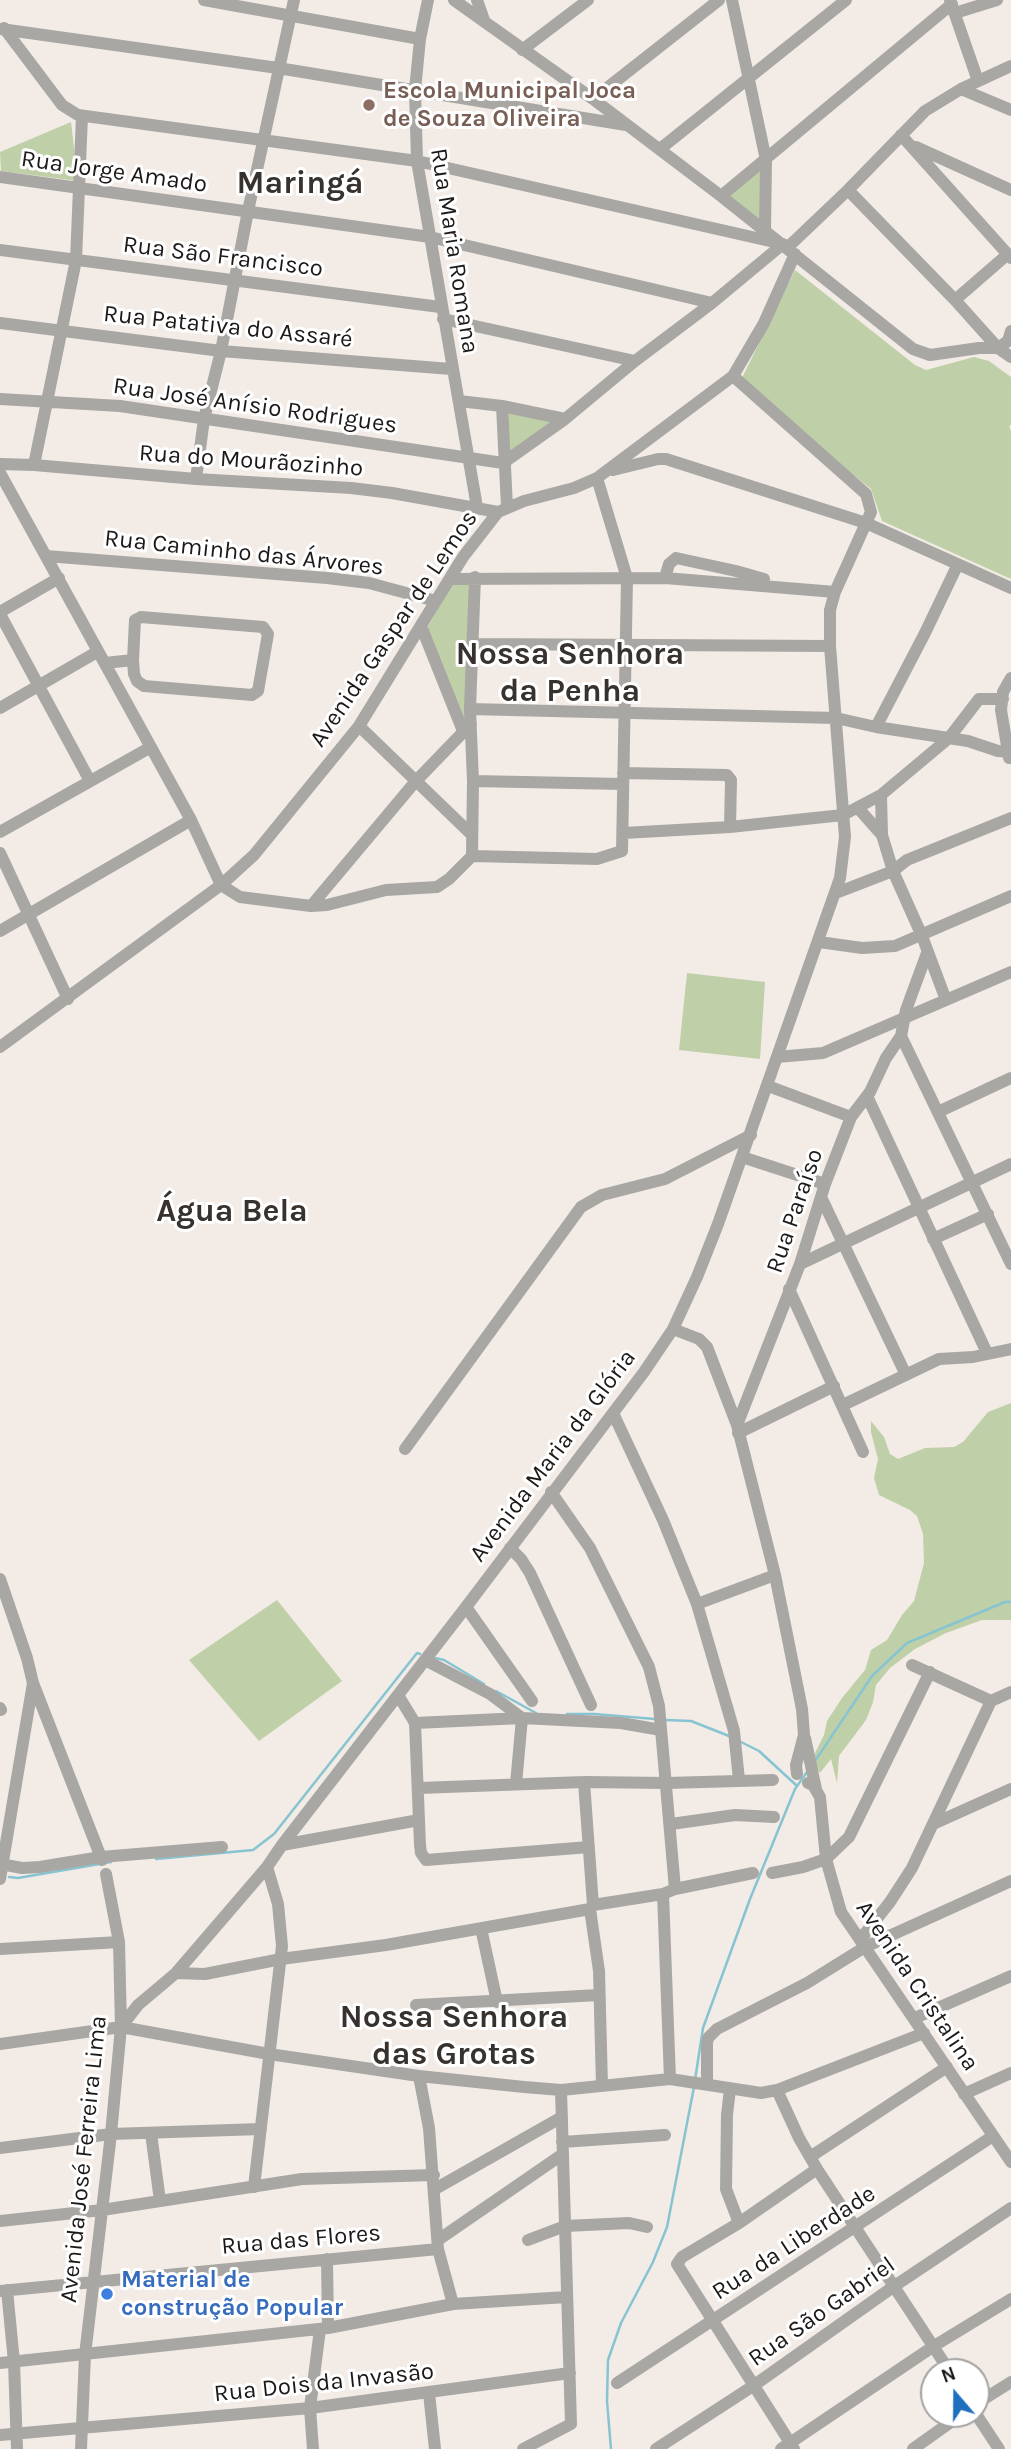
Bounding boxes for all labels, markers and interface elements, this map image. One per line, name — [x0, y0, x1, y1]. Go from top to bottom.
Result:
place label: Escola Municipal Joca de Souza Oliveira — [383, 77, 636, 133]
marker: Escola Municipal Joca de Souza Oliveira — [361, 97, 377, 113]
street label: Rua Jorge Amado — [19, 145, 209, 199]
street label: Rua Maria Romana — [424, 146, 484, 356]
district label: Maringá — [236, 165, 364, 203]
street label: Rua São Francisco — [121, 230, 325, 284]
street label: Rua Patativa do Assaré — [102, 300, 354, 354]
street label: Rua José Anísio Rodrigues — [111, 372, 399, 440]
street label: Rua do Mourãozinho — [138, 439, 364, 483]
street label: Avenida Gaspar de Lemos — [304, 505, 484, 753]
street label: Rua Caminho das Árvores — [103, 524, 385, 582]
district label: Nossa Senhora da Penha — [456, 636, 684, 711]
street label: Rua Paraíso — [760, 1145, 830, 1277]
district label: Água Bela — [156, 1193, 308, 1231]
street label: Avenida Maria da Glória — [464, 1344, 642, 1568]
street label: Avenida Cristalina — [849, 1895, 985, 2077]
district label: Nossa Senhora das Grotas — [340, 1999, 568, 2074]
street label: Avenida José Ferreira Lima — [55, 2014, 113, 2304]
street label: Rua da Liberdade — [707, 2179, 881, 2307]
street label: Rua das Flores — [220, 2219, 382, 2261]
street label: Rua São Gabriel — [743, 2251, 901, 2373]
place label: Material de construção Popular — [121, 2266, 343, 2322]
marker: Material de construção Popular — [99, 2286, 115, 2302]
street label: Rua Dois da Invasão — [213, 2357, 435, 2409]
north arrow — [920, 2358, 990, 2428]
text: N — [938, 2362, 959, 2388]

